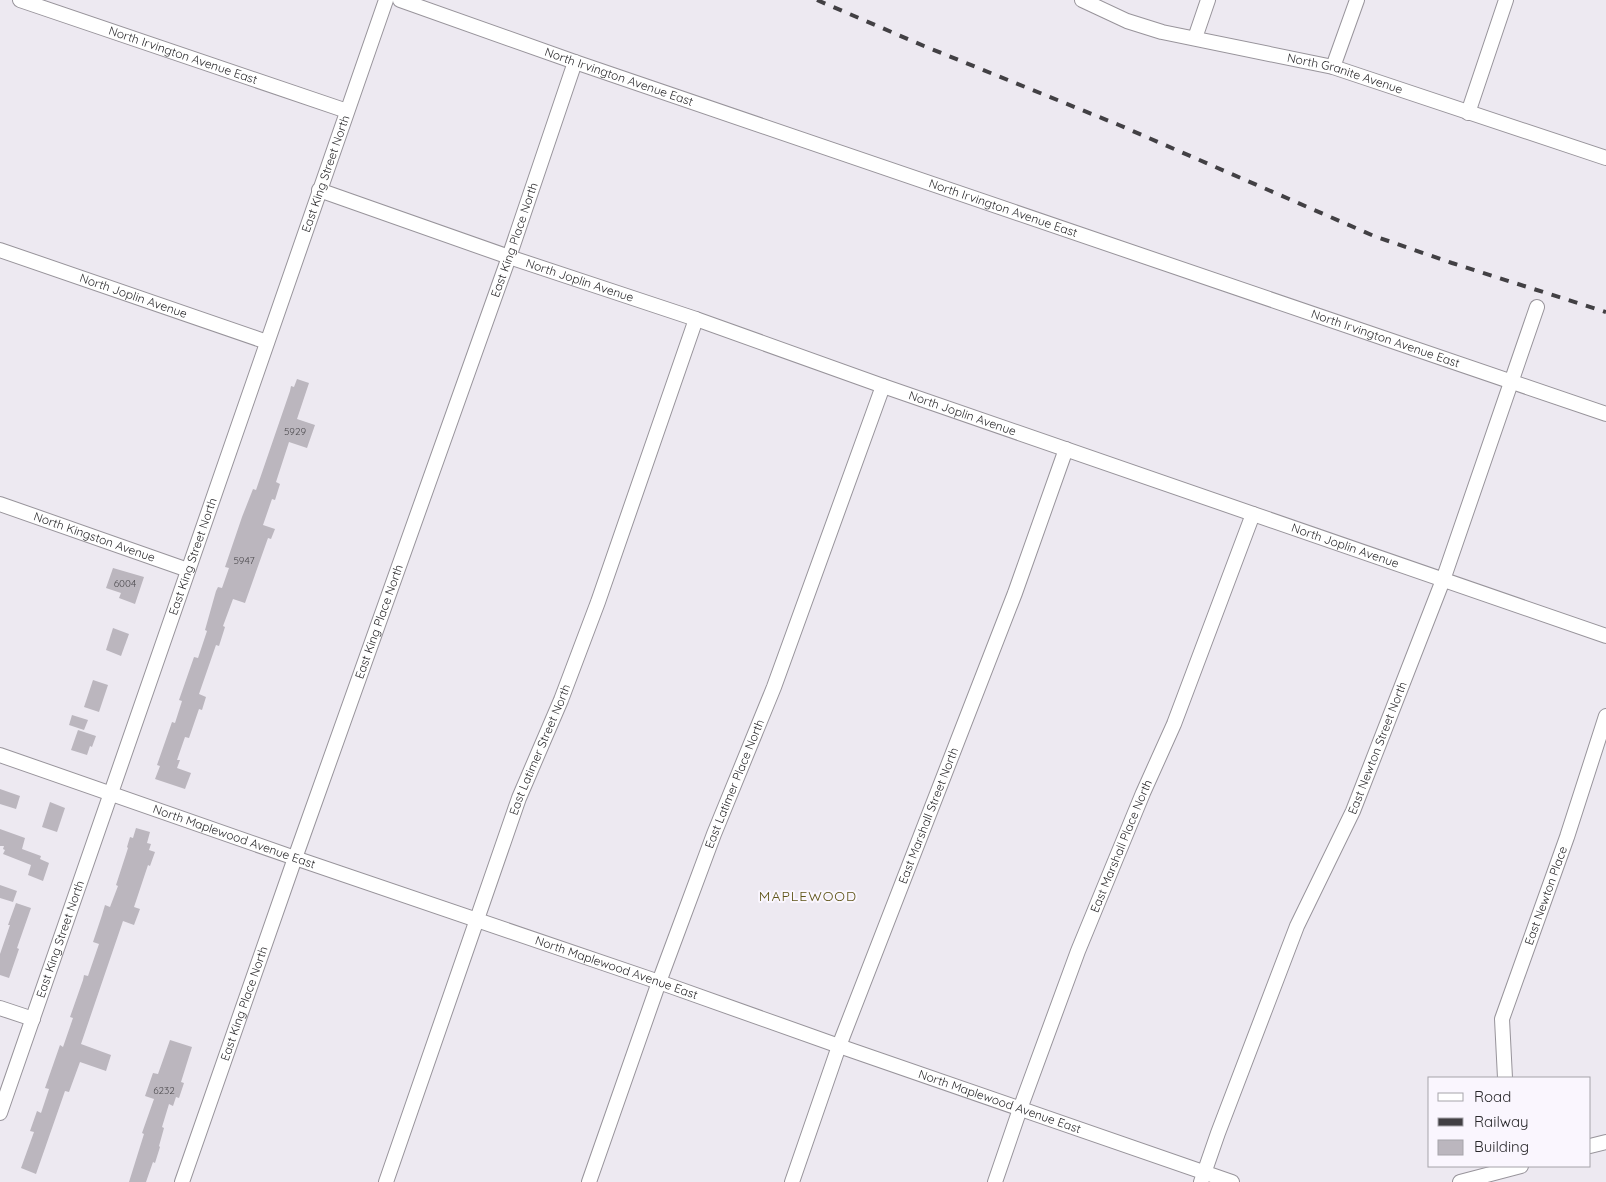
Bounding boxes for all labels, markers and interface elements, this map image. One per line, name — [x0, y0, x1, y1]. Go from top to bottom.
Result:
street label: North Irvington Avenue East — [107, 23, 259, 87]
street label: North Irvington Avenue East — [543, 44, 695, 109]
street label: North Granite Avenue — [1286, 50, 1405, 97]
street label: East King Street North — [298, 113, 352, 234]
street label: North Irvington Avenue East — [927, 175, 1080, 240]
street label: East King Place North — [487, 180, 541, 299]
street label: North Joplin Avenue — [524, 255, 636, 305]
street label: North Joplin Avenue — [78, 270, 189, 321]
street label: North Irvington Avenue East — [1309, 306, 1462, 371]
street label: North Joplin Avenue — [907, 387, 1018, 439]
house number: 5929 — [284, 425, 306, 438]
street label: East King Street North — [165, 496, 220, 617]
street label: North Kingston Avenue — [32, 508, 158, 565]
street label: North Joplin Avenue — [1289, 520, 1401, 571]
house number: 5947 — [233, 554, 255, 567]
street label: East King Place North — [351, 562, 406, 681]
house number: 6004 — [114, 577, 136, 590]
street label: East Newton Street North — [1344, 679, 1410, 816]
street label: East Latimer Street North — [506, 682, 573, 817]
street label: East Latimer Place North — [701, 717, 767, 850]
street label: East Marshall Street North — [895, 745, 961, 886]
street label: East Marshall Place North — [1087, 777, 1155, 915]
street label: North Maplewood Avenue East — [151, 801, 317, 871]
street label: East Newton Place — [1521, 844, 1570, 947]
street label: East King Street North — [33, 878, 87, 1000]
district label: MAPLEWOOD — [759, 887, 857, 905]
street label: North Maplewood Avenue East — [533, 932, 700, 1002]
street label: East King Place North — [217, 944, 271, 1063]
street label: North Maplewood Avenue East — [917, 1066, 1083, 1136]
legend — [1428, 1077, 1591, 1167]
house number: 6232 — [153, 1084, 175, 1097]
text: Road — [1474, 1087, 1511, 1106]
text: Railway — [1474, 1112, 1529, 1131]
text: Building — [1474, 1137, 1529, 1156]

